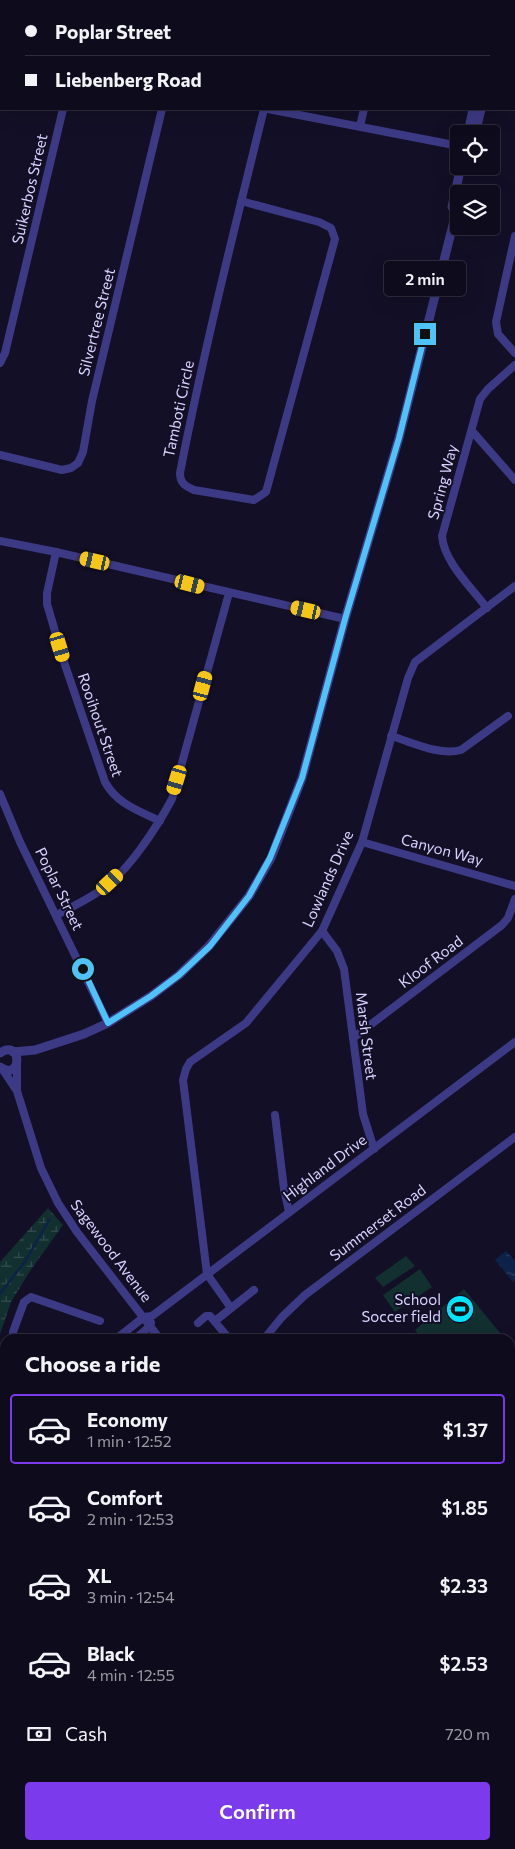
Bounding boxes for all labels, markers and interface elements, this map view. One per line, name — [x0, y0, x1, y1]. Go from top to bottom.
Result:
text: Poplar Street — [55, 20, 171, 43]
text: Liebenberg Road — [55, 68, 202, 91]
map controls — [450, 125, 500, 235]
button: locate — [450, 125, 500, 175]
street label: Suikerbos Street — [8, 132, 50, 246]
button: layers — [450, 185, 500, 235]
callout: 2 min — [384, 262, 466, 296]
street label: Silvertree Street — [74, 266, 118, 378]
text: 2 min — [405, 269, 445, 288]
route end — [414, 323, 436, 345]
street label: Tamboti Circle — [159, 358, 197, 459]
street label: Spring Way — [423, 442, 461, 521]
car — [78, 550, 111, 572]
car — [173, 573, 206, 595]
car — [289, 599, 322, 621]
car — [48, 630, 71, 664]
street label: Rooihout Street — [75, 670, 127, 779]
car — [191, 670, 214, 702]
car — [165, 763, 188, 797]
street label: Lowlands Drive — [298, 827, 357, 930]
street label: Canyon Way — [399, 829, 486, 869]
street label: Poplar Street — [32, 844, 88, 933]
car — [93, 866, 126, 898]
street label: Kloof Road — [395, 931, 466, 991]
route start — [72, 958, 94, 980]
street label: Marsh Street — [353, 991, 381, 1081]
street label: Highland Drive — [279, 1130, 370, 1204]
street label: Summerset Road — [326, 1180, 429, 1264]
street label: Sagewood Avenue — [67, 1196, 156, 1305]
place label: School Soccer field — [361, 1290, 441, 1325]
sports icon: School Soccer field — [445, 1294, 475, 1324]
text: Choose a ride — [25, 1350, 160, 1377]
icon: car — [27, 1407, 72, 1452]
text: Economy — [87, 1408, 168, 1431]
text: $1.37 — [443, 1418, 488, 1441]
text: 1 min · 12:52 — [87, 1431, 172, 1450]
icon: car — [27, 1485, 72, 1530]
text: Comfort — [87, 1486, 163, 1509]
text: $1.85 — [441, 1496, 488, 1519]
text: 2 min · 12:53 — [87, 1509, 174, 1528]
icon: car — [27, 1563, 72, 1608]
text: XL — [87, 1564, 112, 1587]
text: $2.33 — [440, 1574, 488, 1597]
text: 3 min · 12:54 — [87, 1587, 175, 1606]
icon: car — [27, 1641, 72, 1686]
text: Black — [87, 1642, 135, 1665]
text: $2.53 — [440, 1652, 488, 1675]
text: 4 min · 12:55 — [87, 1665, 175, 1684]
icon: cash — [25, 1720, 53, 1748]
text: Cash — [65, 1722, 107, 1745]
text: 720 m — [445, 1724, 490, 1743]
button: Confirm — [25, 1782, 490, 1840]

